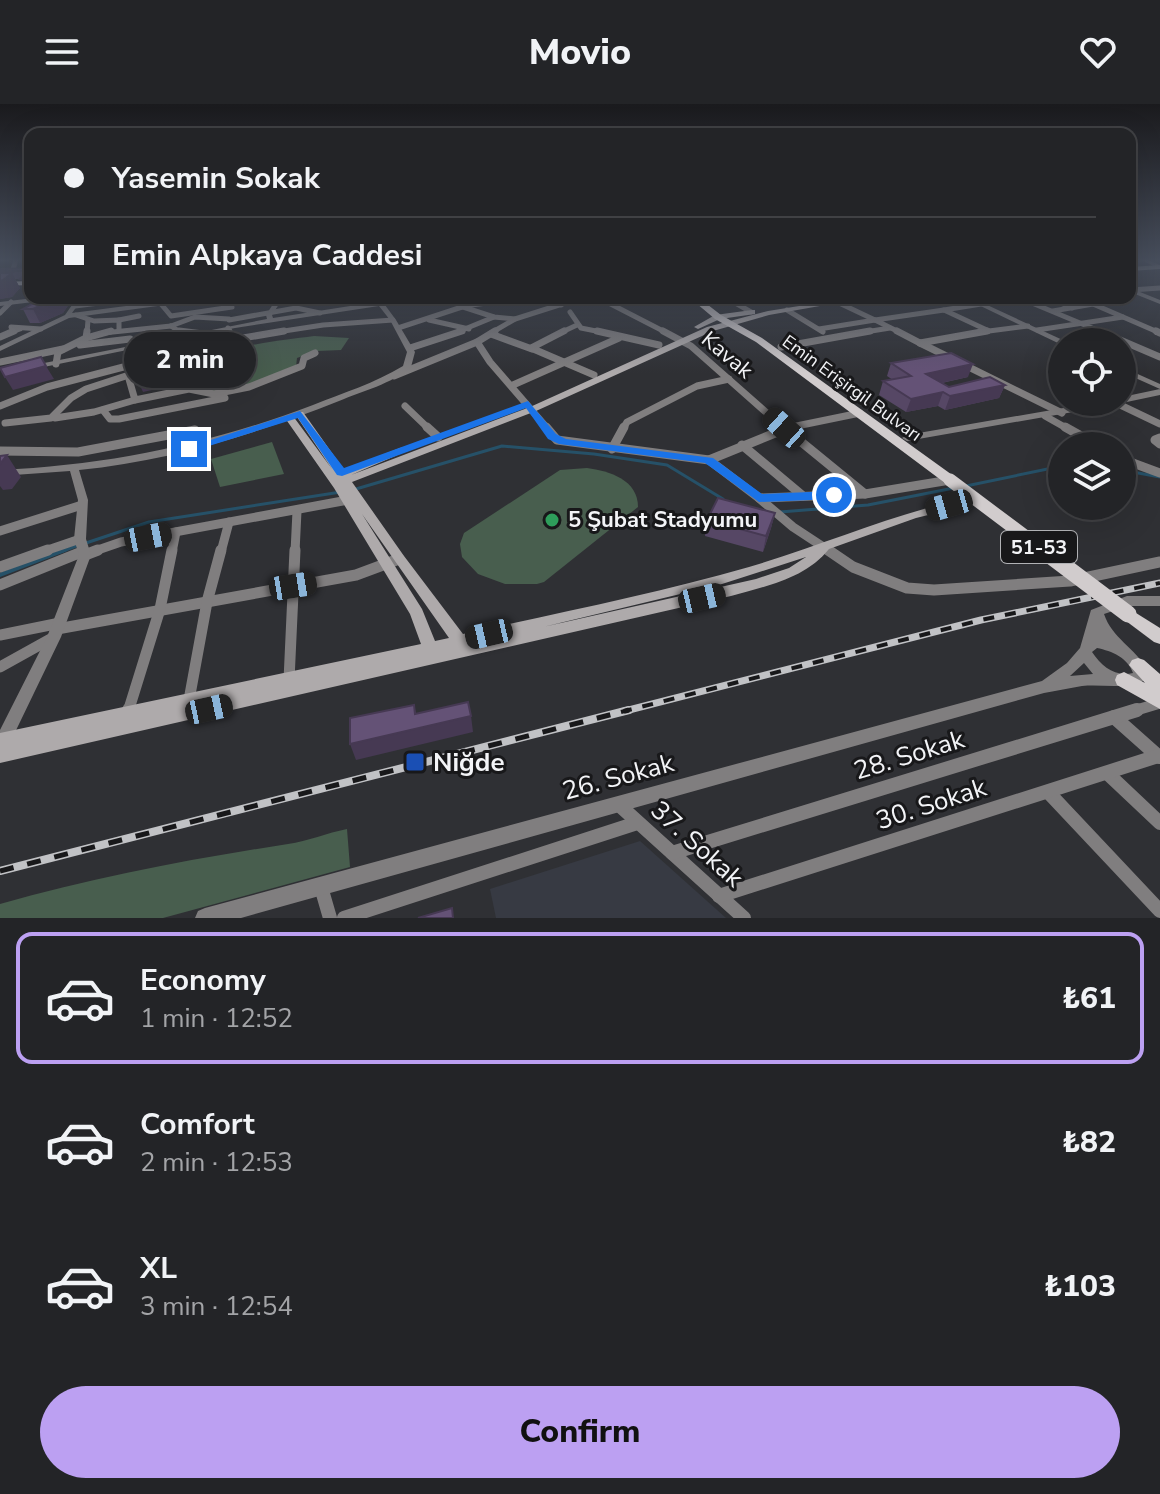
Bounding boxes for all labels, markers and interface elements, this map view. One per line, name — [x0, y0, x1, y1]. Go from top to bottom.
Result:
text: Movio — [529, 28, 631, 77]
icon: menu — [40, 30, 84, 74]
icon: heart — [1076, 30, 1120, 74]
text: Yasemin Sokak — [112, 158, 320, 199]
text: Emin Alpkaya Caddesi — [112, 235, 422, 276]
street label: Kavak — [695, 325, 760, 386]
map controls — [1048, 328, 1136, 520]
button: locate — [1048, 328, 1136, 416]
street label: Emin Erişirgil Bulvarı — [778, 329, 926, 447]
callout: 2 min — [123, 333, 255, 389]
text: 2 min — [156, 342, 224, 377]
car — [758, 403, 810, 453]
route end — [171, 431, 207, 467]
button: layers — [1048, 432, 1136, 520]
route start — [816, 477, 852, 513]
car — [923, 487, 975, 523]
place label: 5 Şubat Stadyumu — [568, 505, 757, 535]
marker: 5 Şubat Stadyumu — [543, 511, 561, 529]
car — [122, 521, 174, 553]
road number: 51-53 — [1001, 531, 1077, 563]
car — [267, 570, 319, 602]
car — [676, 581, 728, 615]
car — [463, 617, 515, 651]
car — [183, 692, 235, 726]
street label: 28. Sokak — [849, 721, 970, 788]
place label: Niğde — [433, 745, 504, 780]
street label: 26. Sokak — [558, 745, 679, 809]
marker: Niğde — [404, 751, 426, 773]
street label: 30. Sokak — [871, 769, 992, 838]
street label: 37. Sokak — [643, 793, 752, 896]
text: Economy — [140, 960, 266, 1001]
icon: car — [44, 962, 116, 1034]
text: ₺61 — [1062, 978, 1116, 1019]
text: 1 min · 12:52 — [140, 1001, 293, 1036]
text: Comfort — [140, 1104, 255, 1145]
icon: car — [44, 1106, 116, 1178]
text: ₺82 — [1062, 1122, 1116, 1163]
text: 2 min · 12:53 — [140, 1145, 293, 1180]
text: XL — [140, 1248, 177, 1289]
icon: car — [44, 1250, 116, 1322]
text: ₺103 — [1044, 1266, 1116, 1307]
text: 3 min · 12:54 — [140, 1289, 293, 1324]
button: Confirm — [40, 1386, 1120, 1478]

